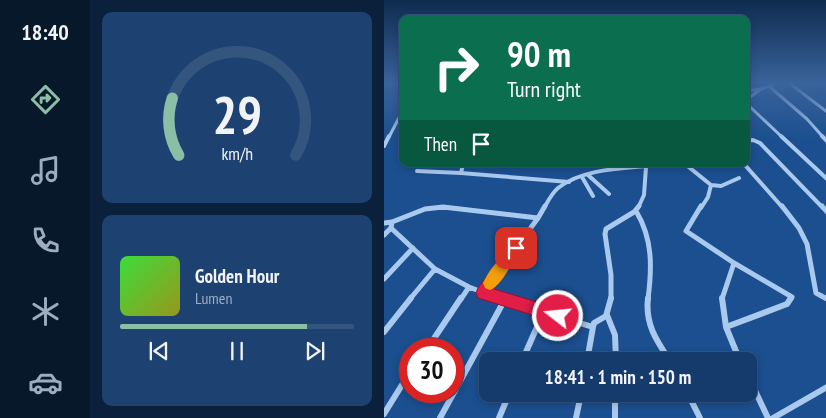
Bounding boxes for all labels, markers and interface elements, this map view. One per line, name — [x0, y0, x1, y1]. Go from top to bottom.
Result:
text: 18:40 — [21, 18, 69, 46]
text: 90 m — [507, 31, 571, 77]
icon: right — [424, 35, 489, 100]
text: Turn right — [507, 75, 581, 103]
text: 29 — [212, 81, 262, 148]
icon: directions — [28, 82, 63, 117]
icon: arrive — [467, 130, 495, 158]
text: Then — [424, 132, 457, 156]
text: km/h — [221, 142, 253, 165]
icon: music — [28, 153, 63, 188]
icon: phone — [28, 223, 63, 258]
pin — [495, 227, 537, 269]
icon: arrive — [502, 234, 530, 262]
text: Golden Hour — [195, 264, 279, 288]
text: Lumen — [195, 288, 232, 308]
position arrow — [531, 289, 583, 341]
icon: climate — [28, 294, 63, 329]
icon: previous — [145, 337, 173, 365]
icon: pause — [223, 337, 251, 365]
icon: next — [301, 337, 329, 365]
speed limit sign: 30 — [399, 338, 464, 403]
icon: car — [28, 365, 63, 400]
text: 18:41 · 1 min · 150 m — [545, 365, 691, 389]

